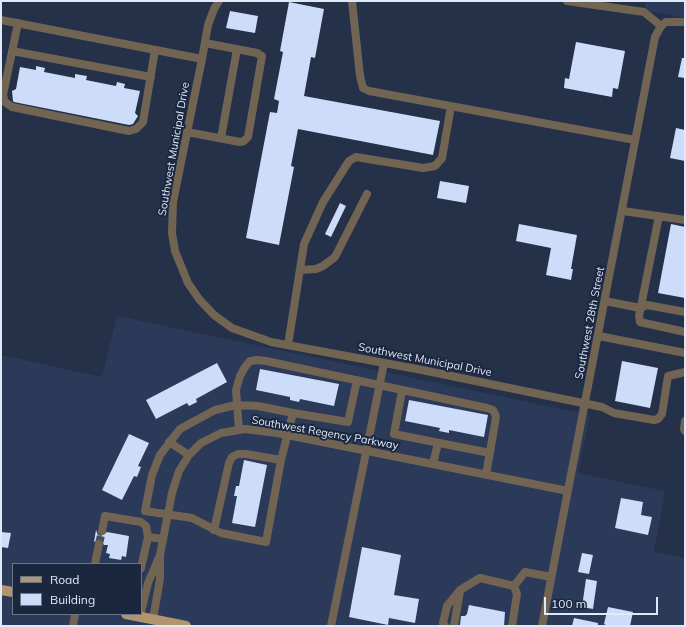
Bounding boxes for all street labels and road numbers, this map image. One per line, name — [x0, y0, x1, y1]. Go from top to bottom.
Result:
street label: Southwest Municipal Drive — [156, 81, 192, 217]
street label: Southwest 28th Street — [573, 266, 607, 380]
street label: Southwest Municipal Drive — [357, 341, 493, 379]
street label: Southwest Regency Parkway — [251, 414, 399, 452]

